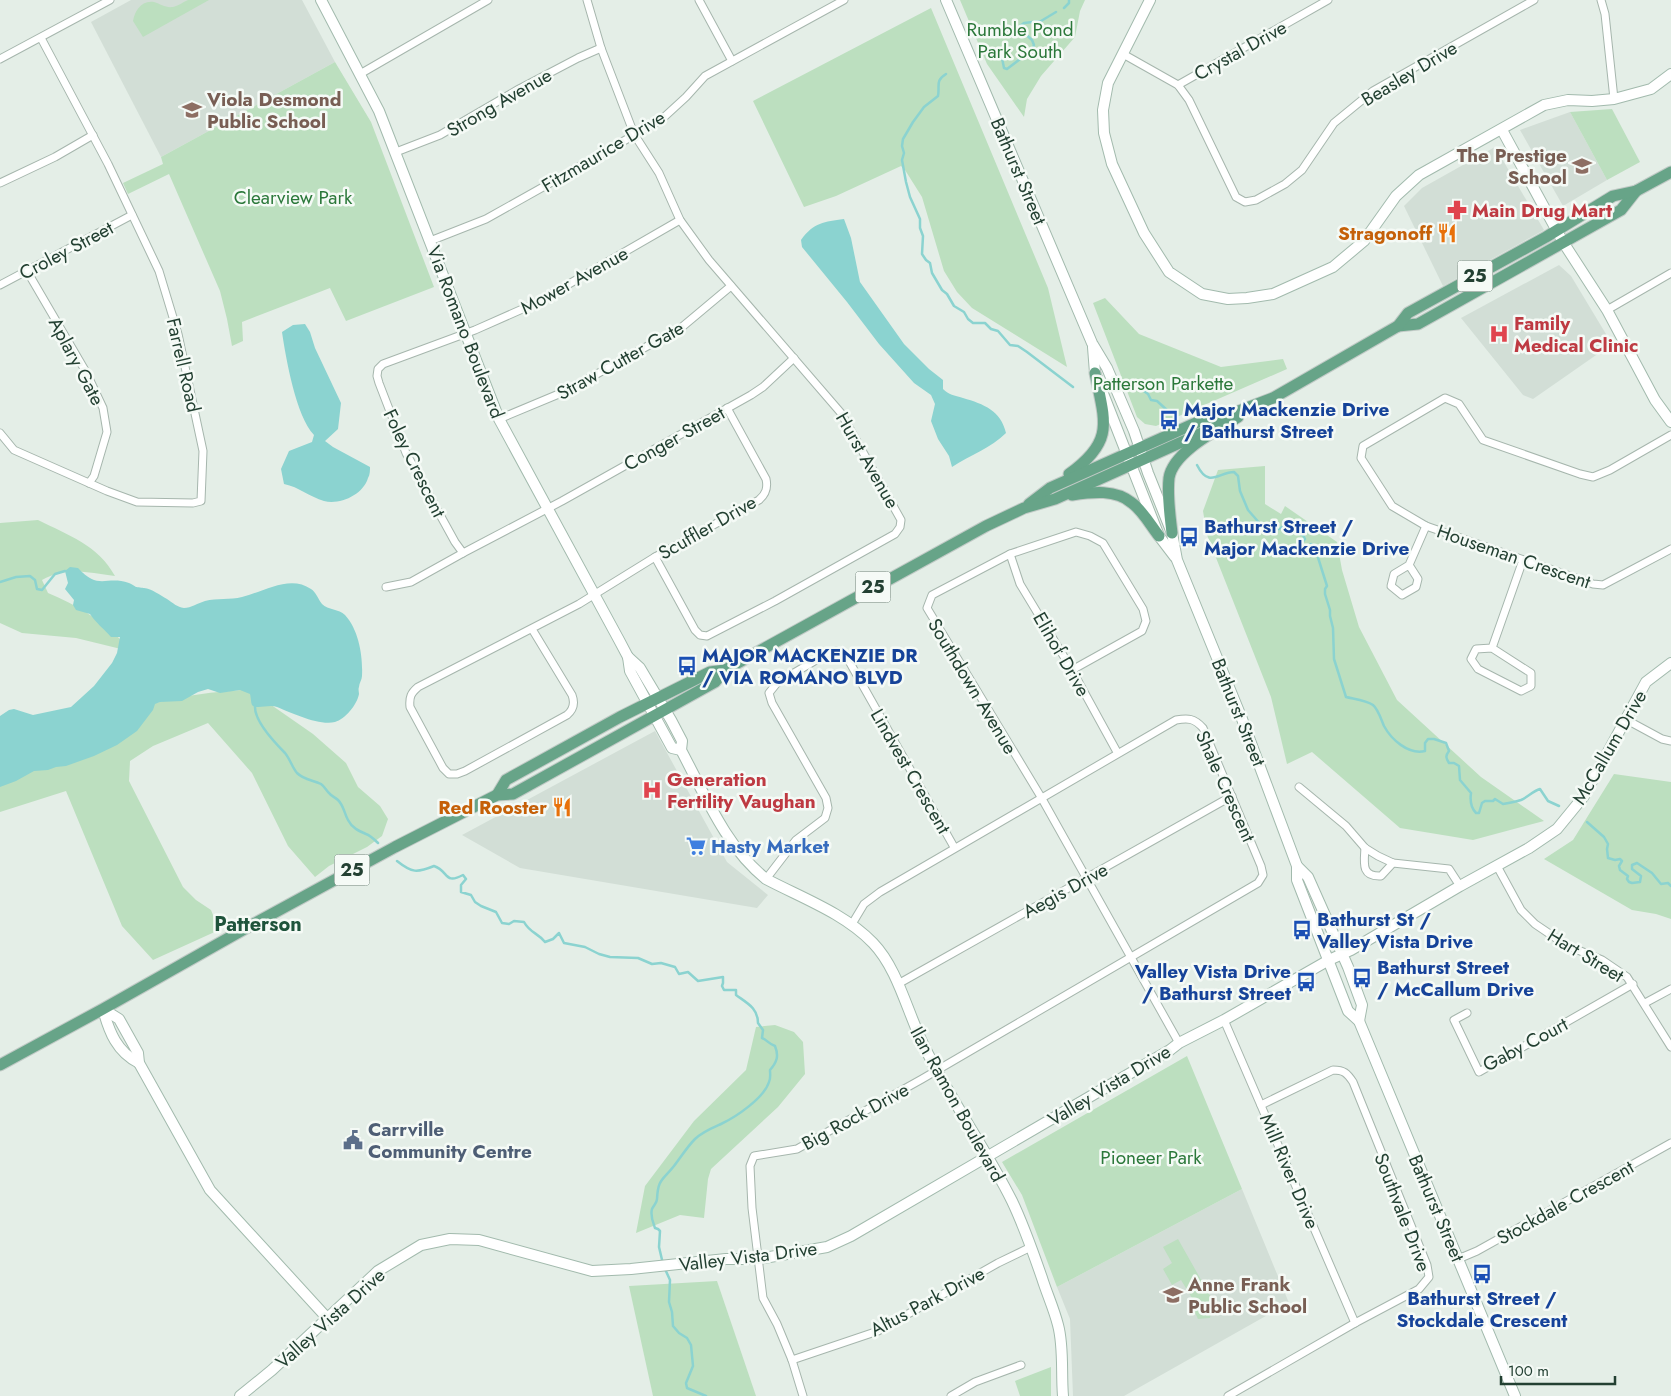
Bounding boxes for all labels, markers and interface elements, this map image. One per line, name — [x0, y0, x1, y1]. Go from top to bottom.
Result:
street label: Crystal Drive — [1189, 14, 1292, 87]
park label: Rumble Pond Park South — [966, 16, 1074, 65]
street label: Beasley Drive — [1356, 34, 1462, 113]
street label: Strong Avenue — [442, 61, 557, 143]
place label: Viola Desmond Public School — [206, 86, 341, 135]
school or university icon: Viola Desmond Public School — [181, 99, 203, 121]
street label: Fitzmaurice Drive — [536, 104, 670, 199]
street label: Bathurst Street — [984, 113, 1053, 229]
place label: The Prestige School — [1457, 142, 1567, 191]
school or university icon: The Prestige School — [1571, 155, 1593, 177]
park label: Clearview Park — [234, 184, 353, 211]
place label: Main Drug Mart — [1472, 197, 1612, 224]
pharmacy icon: Main Drug Mart — [1446, 199, 1468, 221]
street label: Croley Street — [14, 214, 118, 287]
place label: Stragonoff — [1338, 220, 1433, 247]
restaurant icon: Stragonoff — [1436, 222, 1458, 244]
street label: Mower Avenue — [516, 240, 633, 321]
street label: Via Romano Boulevard — [420, 242, 511, 422]
road number: 25 — [1458, 260, 1492, 292]
place label: Family Medical Clinic — [1514, 310, 1639, 359]
street label: Aplary Gate — [42, 312, 111, 410]
street label: Straw Cutter Gate — [552, 314, 689, 407]
street label: Farrell Road — [160, 315, 207, 415]
hospital icon: Family Medical Clinic — [1488, 323, 1510, 345]
park label: Patterson Parkette — [1093, 370, 1233, 397]
place label: Major Mackenzie Drive / Bathurst Street — [1184, 396, 1390, 445]
street label: Conger Street — [619, 399, 730, 477]
street label: Foley Crescent — [377, 405, 453, 522]
street label: Hurst Avenue — [829, 407, 906, 514]
bus stop icon: Major Mackenzie Drive / Bathurst Street — [1158, 409, 1180, 431]
street label: Scuffler Drive — [653, 488, 761, 566]
place label: Bathurst Street / Major Mackenzie Drive — [1204, 513, 1410, 562]
street label: Houseman Crescent — [1433, 517, 1595, 596]
bus stop icon: Bathurst Street / Major Mackenzie Drive — [1178, 526, 1200, 548]
road number: 25 — [856, 572, 890, 602]
street label: Elihof Drive — [1027, 607, 1097, 702]
street label: Southdown Avenue — [921, 613, 1024, 759]
place label: MAJOR MACKENZIE DR / VIA ROMANO BLVD — [702, 642, 918, 691]
street label: Bathurst Street — [1205, 654, 1273, 771]
bus stop icon: MAJOR MACKENZIE DR / VIA ROMANO BLVD — [676, 655, 698, 677]
street label: McCallum Drive — [1566, 685, 1653, 809]
street label: Lindvest Crescent — [864, 704, 958, 839]
street label: Shale Crescent — [1189, 726, 1262, 847]
place label: Generation Fertility Vaughan — [667, 766, 816, 815]
hospital icon: Generation Fertility Vaughan — [641, 779, 663, 801]
place label: Red Rooster — [438, 794, 547, 821]
restaurant icon: Red Rooster — [551, 796, 573, 818]
place label: Hasty Market — [711, 833, 829, 860]
supermarket icon: Hasty Market — [685, 835, 707, 857]
road number: 25 — [334, 854, 370, 886]
street label: Aegis Drive — [1018, 856, 1113, 925]
place label: Bathurst St / Valley Vista Drive — [1316, 906, 1473, 955]
district label: Patterson — [214, 910, 302, 939]
bus stop icon: Bathurst St / Valley Vista Drive — [1291, 919, 1313, 941]
street label: Hart Street — [1542, 922, 1629, 989]
place label: Bathurst Street / McCallum Drive — [1377, 954, 1534, 1003]
place label: Valley Vista Drive / Bathurst Street — [1134, 958, 1291, 1007]
bus stop icon: Bathurst Street / McCallum Drive — [1351, 967, 1373, 989]
bus stop icon: Valley Vista Drive / Bathurst Street — [1295, 971, 1317, 993]
street label: Gaby Court — [1478, 1011, 1573, 1078]
street label: Ilan Ramon Boulevard — [904, 1022, 1012, 1187]
street label: Valley Vista Drive — [1043, 1038, 1176, 1133]
street label: Big Rock Drive — [797, 1076, 914, 1157]
street label: Mill River Drive — [1253, 1109, 1326, 1233]
place label: Carrville Community Centre — [368, 1116, 532, 1165]
public building icon: Carrville Community Centre — [342, 1129, 364, 1151]
park label: Pioneer Park — [1100, 1144, 1202, 1171]
street label: Southvale Drive — [1368, 1149, 1438, 1275]
street label: Bathurst Street — [1402, 1150, 1471, 1266]
street label: Stockdale Crescent — [1492, 1153, 1639, 1251]
street label: Valley Vista Drive — [678, 1235, 819, 1278]
street label: Altus Park Drive — [865, 1260, 990, 1343]
street label: Valley Vista Drive — [270, 1262, 391, 1375]
bus stop icon: Bathurst Street / Stockdale Crescent — [1471, 1263, 1493, 1285]
place label: Anne Frank Public School — [1187, 1271, 1307, 1320]
school or university icon: Anne Frank Public School — [1162, 1284, 1184, 1306]
place label: Bathurst Street / Stockdale Crescent — [1397, 1285, 1567, 1334]
scale bar — [1501, 1354, 1615, 1386]
text: 100 m — [1508, 1360, 1549, 1382]

